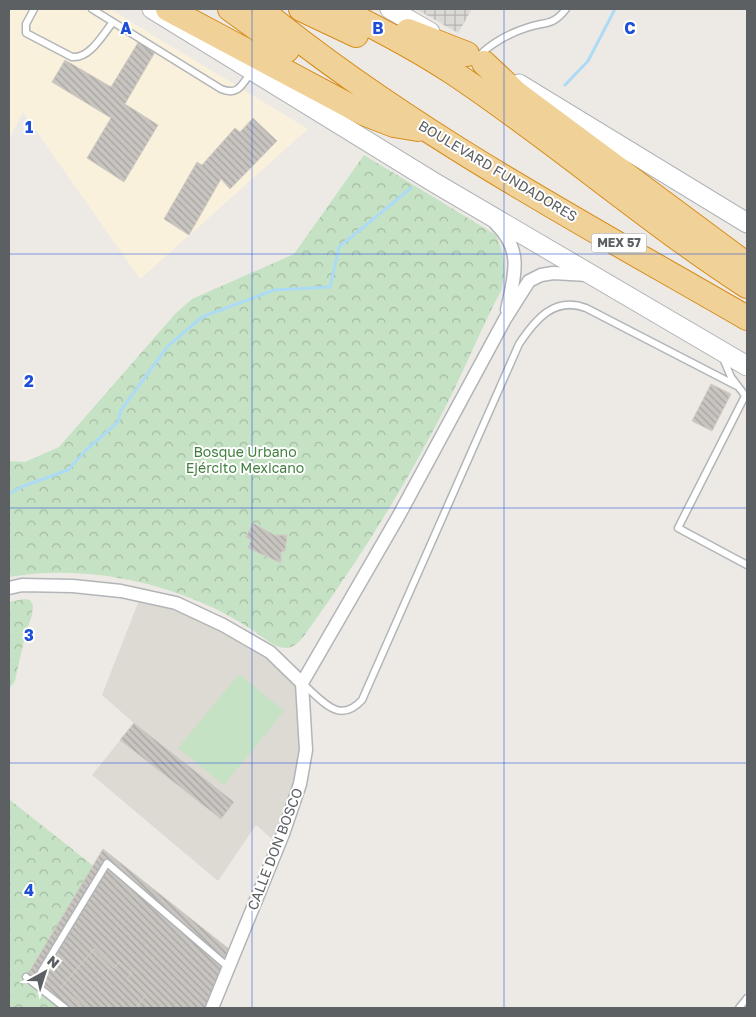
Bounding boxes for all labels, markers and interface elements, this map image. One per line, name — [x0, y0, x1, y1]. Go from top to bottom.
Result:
text: A — [120, 18, 132, 38]
text: B — [372, 18, 384, 38]
text: C — [624, 18, 636, 38]
street label: BOULEVARD FUNDADORES — [416, 116, 581, 225]
text: 1 — [25, 117, 33, 137]
road number: MEX 57 — [592, 234, 646, 252]
text: 2 — [24, 371, 34, 391]
park label: Bosque Urbano Ejército Mexicano — [186, 443, 304, 476]
text: 3 — [24, 625, 34, 645]
street label: CALLE DON BOSCO — [243, 785, 306, 912]
text: 4 — [24, 880, 34, 900]
north arrow — [20, 947, 70, 997]
text: N — [44, 952, 63, 971]

